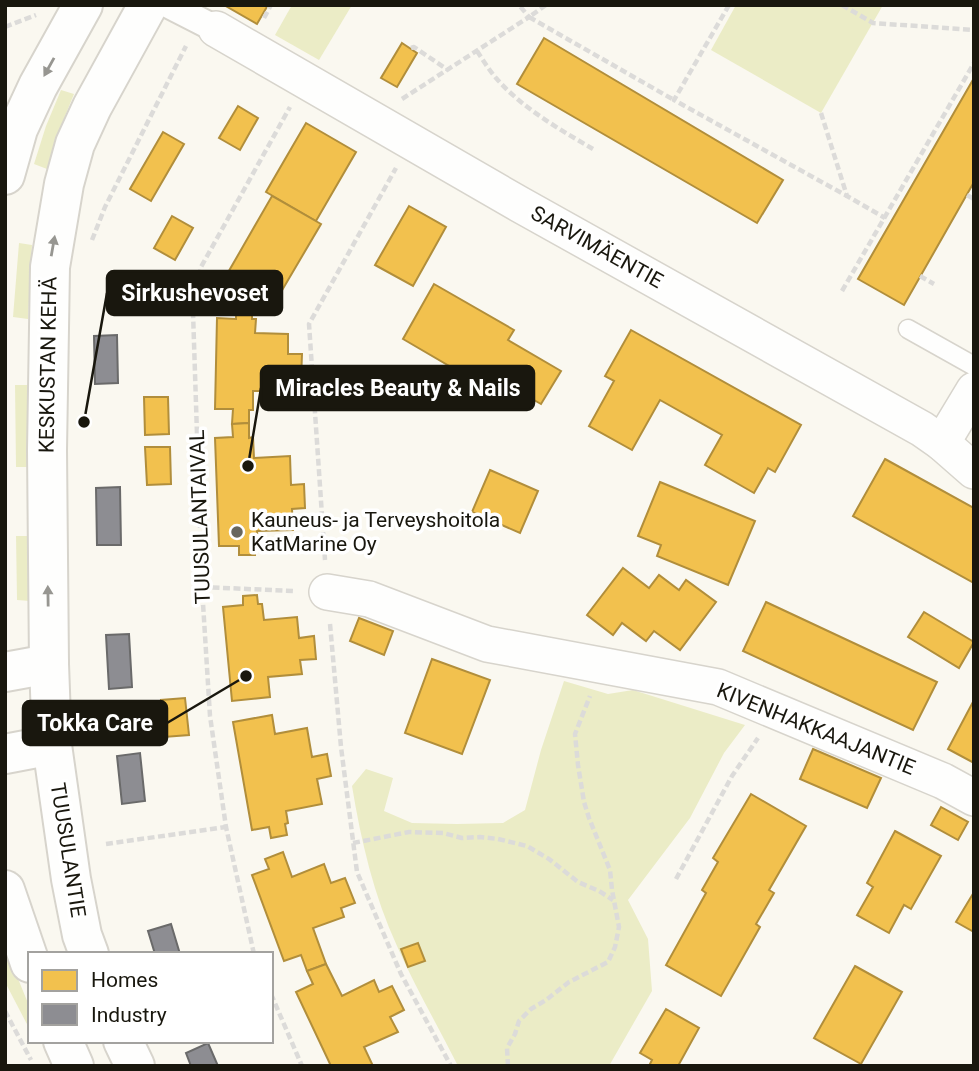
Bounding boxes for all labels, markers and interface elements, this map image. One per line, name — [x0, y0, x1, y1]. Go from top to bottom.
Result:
one-way arrow — [43, 57, 55, 76]
street label: SARVIMÄENTIE — [527, 201, 667, 293]
one-way arrow — [48, 235, 59, 257]
callout: Sirkushevoset — [107, 271, 282, 315]
street label: KESKUSTAN KEHÄ — [34, 276, 62, 453]
text: Sirkushevoset — [121, 280, 269, 307]
callout: Miracles Beauty & Nails — [261, 366, 534, 410]
text: Miracles Beauty & Nails — [275, 375, 521, 402]
street label: TUUSULANTAIVAL — [185, 429, 215, 605]
place label: Kauneus- ja Terveyshoitola KatMarine Oy — [251, 508, 500, 556]
marker: Kauneus- ja Terveyshoitola KatMarine Oy — [229, 524, 245, 540]
one-way arrow — [43, 585, 54, 607]
street label: KIVENHAKKAAJANTIE — [713, 678, 919, 780]
callout: Tokka Care — [23, 701, 167, 745]
text: Tokka Care — [37, 710, 153, 737]
street label: TUUSULANTIE — [46, 781, 90, 919]
legend — [28, 952, 273, 1043]
text: Homes — [91, 968, 158, 992]
text: Industry — [91, 1003, 167, 1027]

